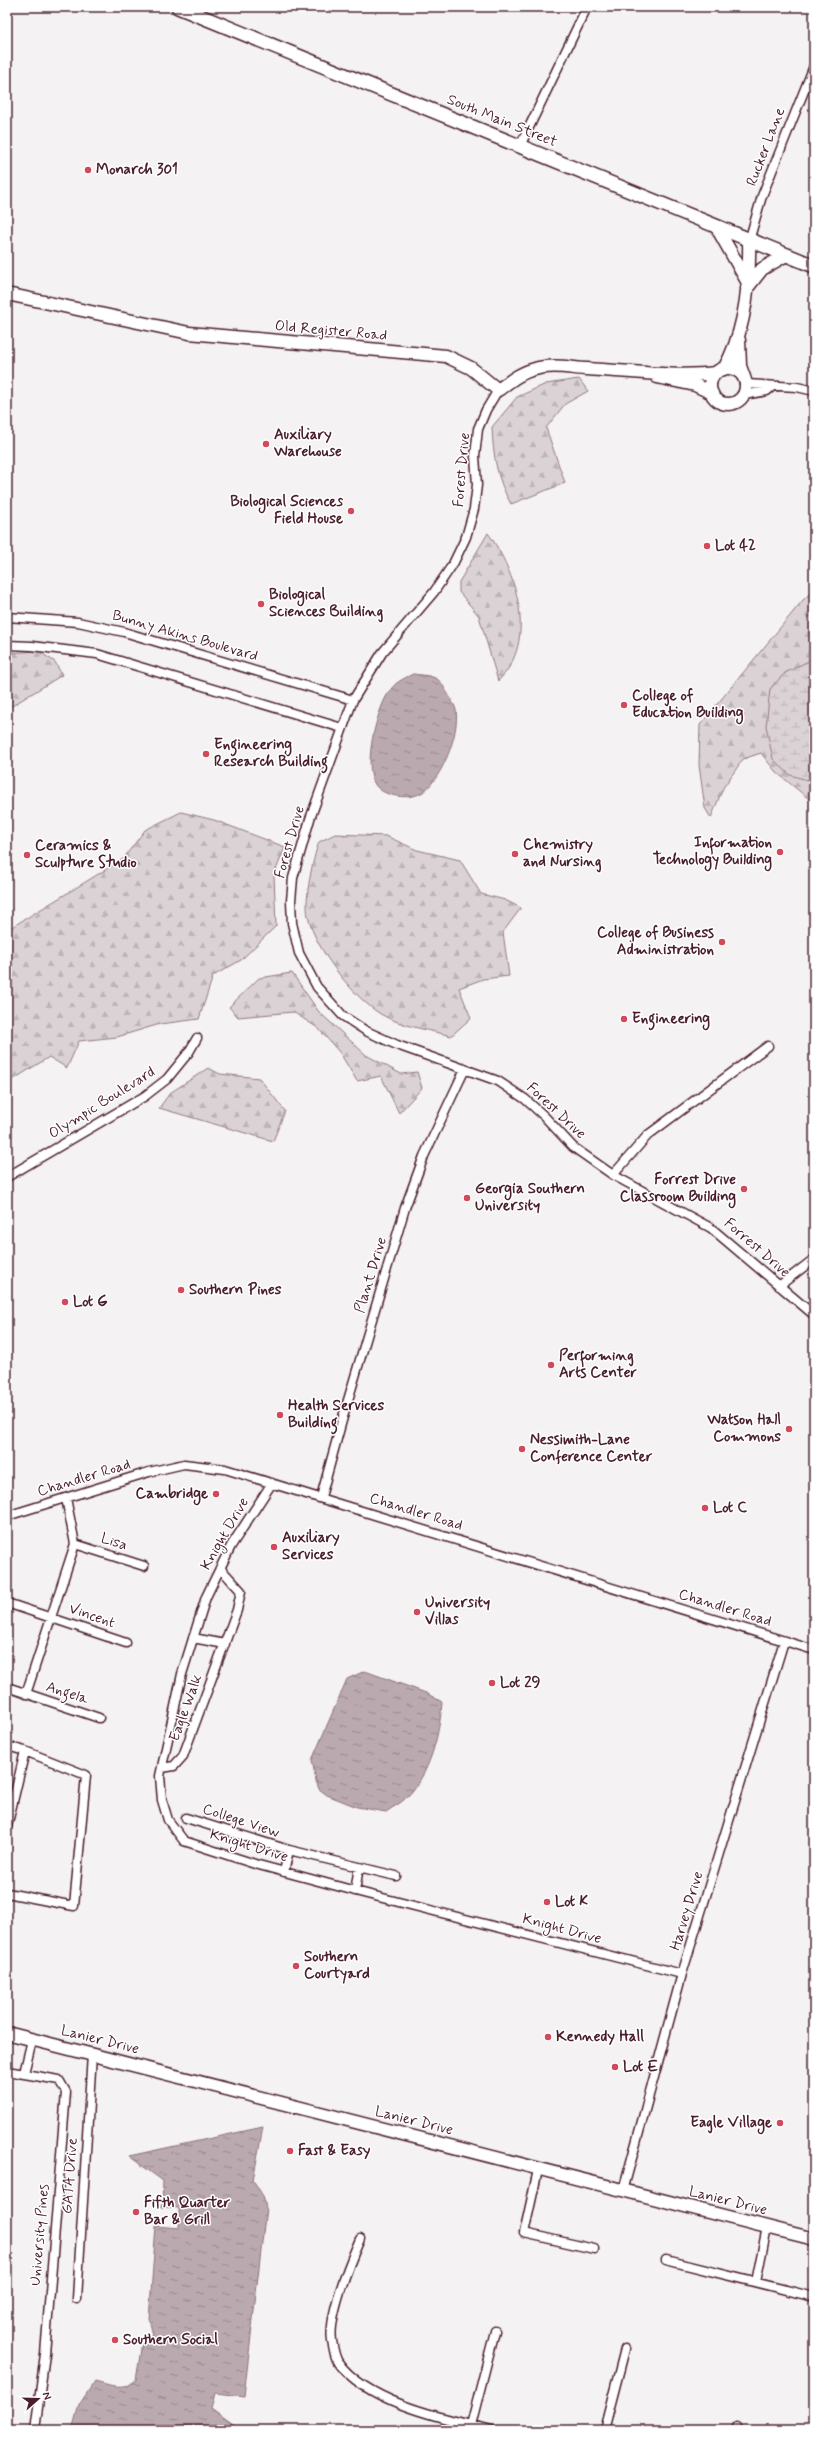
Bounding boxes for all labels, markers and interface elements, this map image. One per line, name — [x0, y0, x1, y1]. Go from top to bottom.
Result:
street label: South Main Street — [444, 90, 560, 152]
street label: Rucker Lane — [742, 105, 790, 189]
place label: Monarch 301 — [96, 160, 178, 180]
marker: Monarch 301 — [83, 165, 93, 175]
street label: Old Register Road — [274, 316, 388, 346]
place label: Auxiliary Warehouse — [273, 425, 342, 462]
street label: Forest Drive — [449, 432, 475, 508]
marker: Auxiliary Warehouse — [261, 439, 271, 449]
place label: Biological Sciences Field House — [230, 492, 343, 529]
marker: Biological Sciences Field House — [346, 506, 356, 516]
place label: Lot 42 — [715, 536, 756, 556]
marker: Lot 42 — [702, 541, 712, 551]
place label: Biological Sciences Building — [269, 585, 384, 623]
marker: Biological Sciences Building — [256, 599, 266, 609]
street label: Bunny Akins Boulevard — [110, 606, 260, 666]
place label: College of Education Building — [632, 686, 744, 725]
marker: College of Education Building — [619, 700, 629, 710]
place label: Engineering Research Building — [214, 735, 328, 774]
marker: Engineering Research Building — [201, 749, 211, 759]
street label: Forest Drive — [270, 803, 310, 881]
place label: Information Technology Building — [653, 833, 772, 872]
place label: Chemistry and Nursing — [523, 835, 602, 873]
place label: Ceramics & Sculpture Studio — [35, 836, 137, 873]
marker: Information Technology Building — [775, 847, 785, 857]
marker: Chemistry and Nursing — [510, 849, 520, 859]
marker: Ceramics & Sculpture Studio — [22, 850, 32, 860]
place label: College of Business Administration — [597, 923, 714, 960]
marker: College of Business Administration — [717, 937, 727, 947]
place label: Engineering — [632, 1009, 710, 1031]
marker: Engineering — [619, 1014, 629, 1024]
street label: Olympic Boulevard — [45, 1062, 159, 1144]
street label: Forest Drive — [522, 1078, 590, 1144]
place label: Forrest Drive Classroom Building — [620, 1170, 736, 1209]
place label: Georgia Southern University — [475, 1179, 585, 1216]
marker: Forrest Drive Classroom Building — [739, 1184, 749, 1194]
marker: Georgia Southern University — [462, 1193, 472, 1203]
street label: Forrest Drive — [720, 1214, 795, 1283]
street label: Plant Drive — [350, 1234, 392, 1315]
place label: Southern Pines — [189, 1280, 282, 1300]
marker: Southern Pines — [176, 1285, 186, 1295]
place label: Lot G — [73, 1292, 108, 1312]
marker: Lot G — [60, 1297, 70, 1307]
place label: Performing Arts Center — [559, 1346, 638, 1383]
marker: Performing Arts Center — [546, 1360, 556, 1370]
place label: Health Services Building — [288, 1396, 384, 1435]
marker: Health Services Building — [275, 1410, 285, 1420]
place label: Watson Hall Commons — [706, 1410, 781, 1447]
marker: Watson Hall Commons — [784, 1424, 794, 1434]
place label: Nessimith-Lane Conference Center — [530, 1430, 653, 1467]
marker: Nessimith-Lane Conference Center — [517, 1444, 527, 1454]
street label: Chandler Road — [35, 1454, 133, 1502]
place label: Cambridge — [136, 1484, 208, 1506]
street label: Chandler Road — [367, 1488, 465, 1536]
marker: Cambridge — [211, 1489, 221, 1499]
street label: Knight Drive — [196, 1494, 255, 1575]
place label: Lot C — [713, 1498, 747, 1518]
marker: Lot C — [700, 1503, 710, 1513]
street label: Lisa — [98, 1528, 130, 1556]
place label: Auxiliary Services — [282, 1528, 340, 1565]
marker: Auxiliary Services — [269, 1542, 279, 1552]
street label: Chandler Road — [676, 1584, 774, 1632]
place label: University Villas — [425, 1593, 490, 1630]
street label: Vincent — [66, 1599, 118, 1633]
marker: University Villas — [412, 1607, 422, 1617]
street label: Eagle Walk — [165, 1671, 208, 1744]
place label: Lot 29 — [500, 1673, 541, 1693]
street label: Angela — [43, 1677, 92, 1710]
marker: Lot 29 — [487, 1678, 497, 1688]
street label: College View — [200, 1799, 282, 1843]
street label: Knight Drive — [207, 1825, 291, 1868]
street label: Harvey Drive — [665, 1869, 709, 1953]
place label: Lot K — [555, 1892, 588, 1912]
marker: Lot K — [542, 1897, 552, 1907]
street label: Knight Drive — [520, 1909, 604, 1950]
place label: Southern Courtyard — [304, 1947, 370, 1984]
marker: Southern Courtyard — [291, 1961, 301, 1971]
street label: Lanier Drive — [59, 2021, 141, 2059]
place label: Kennedy Hall — [556, 2027, 644, 2047]
marker: Kennedy Hall — [543, 2032, 553, 2042]
place label: Lot E — [623, 2057, 658, 2077]
marker: Lot E — [610, 2062, 620, 2072]
street label: Lanier Drive — [373, 2102, 455, 2140]
place label: Eagle Village — [690, 2113, 772, 2135]
marker: Eagle Village — [775, 2118, 785, 2128]
street label: GATA Drive — [57, 2137, 83, 2215]
place label: Fast & Easy — [298, 2141, 371, 2161]
marker: Fast & Easy — [285, 2146, 295, 2156]
street label: Lanier Drive — [687, 2182, 769, 2220]
street label: University Pines — [26, 2183, 54, 2287]
place label: Fifth Quarter Bar & Grill — [144, 2193, 231, 2230]
marker: Fifth Quarter Bar & Grill — [131, 2207, 141, 2217]
place label: Southern Social — [123, 2330, 218, 2350]
marker: Southern Social — [110, 2335, 120, 2345]
north arrow — [18, 2379, 58, 2419]
text: N — [39, 2390, 54, 2402]

